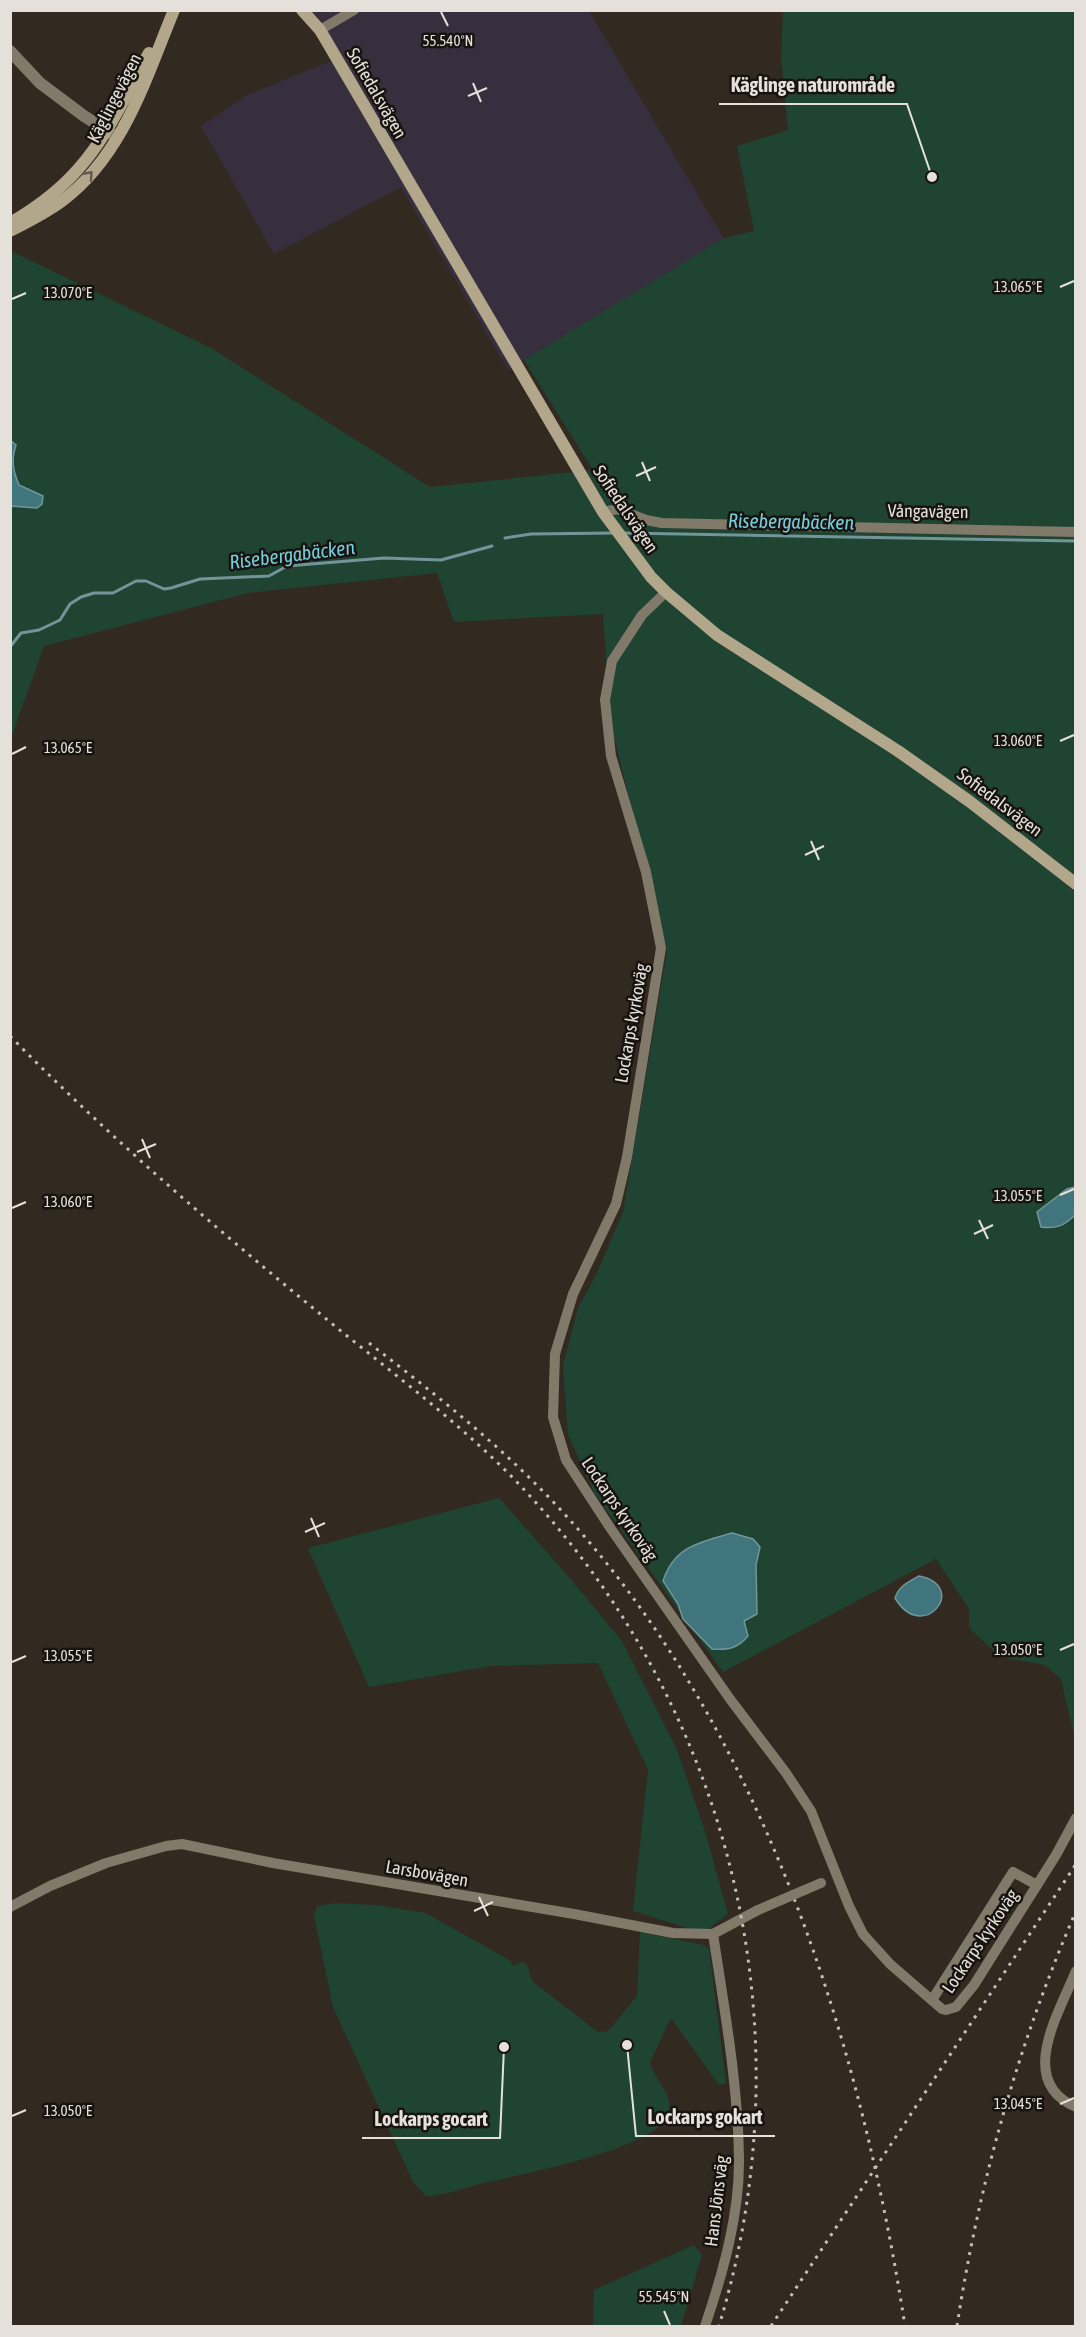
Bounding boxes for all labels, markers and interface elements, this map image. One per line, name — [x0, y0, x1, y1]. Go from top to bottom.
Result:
text: 55.540°N — [423, 32, 473, 49]
street label: Sofiedalsvägen — [343, 44, 411, 142]
street label: Käglingevägen — [83, 50, 145, 146]
callout: Käglinge naturområde — [719, 66, 907, 104]
text: Käglinge naturområde — [731, 73, 895, 96]
one-way arrow — [82, 172, 93, 182]
text: 13.065°E — [994, 278, 1043, 295]
text: 13.070°E — [44, 284, 93, 301]
street label: Sofiedalsvägen — [589, 461, 663, 557]
street label: Vångavägen — [887, 500, 969, 522]
water label: Risebergabäcken — [728, 508, 855, 534]
water label: Risebergabäcken — [228, 535, 356, 573]
text: 13.060°E — [994, 732, 1043, 749]
text: 13.065°E — [44, 739, 93, 756]
street label: Sofiedalsvägen — [953, 763, 1047, 841]
street label: Lockarps kyrkoväg — [610, 961, 652, 1084]
text: 13.055°E — [994, 1187, 1043, 1204]
text: 13.060°E — [44, 1193, 93, 1210]
street label: Lockarps kyrkoväg — [577, 1453, 663, 1565]
text: 13.050°E — [994, 1641, 1043, 1658]
text: 13.055°E — [44, 1647, 93, 1664]
street label: Larsbovägen — [384, 1855, 470, 1891]
street label: Lockarps kyrkoväg — [937, 1885, 1023, 1997]
text: 13.045°E — [994, 2095, 1043, 2112]
callout: Lockarps gokart — [636, 2098, 775, 2136]
callout: Lockarps gocart — [362, 2100, 500, 2138]
text: 13.050°E — [44, 2102, 93, 2119]
text: Lockarps gokart — [648, 2105, 763, 2128]
text: Lockarps gocart — [374, 2107, 488, 2130]
street label: Hans Jöns väg — [700, 2154, 732, 2248]
text: 55.545°N — [639, 2288, 689, 2305]

